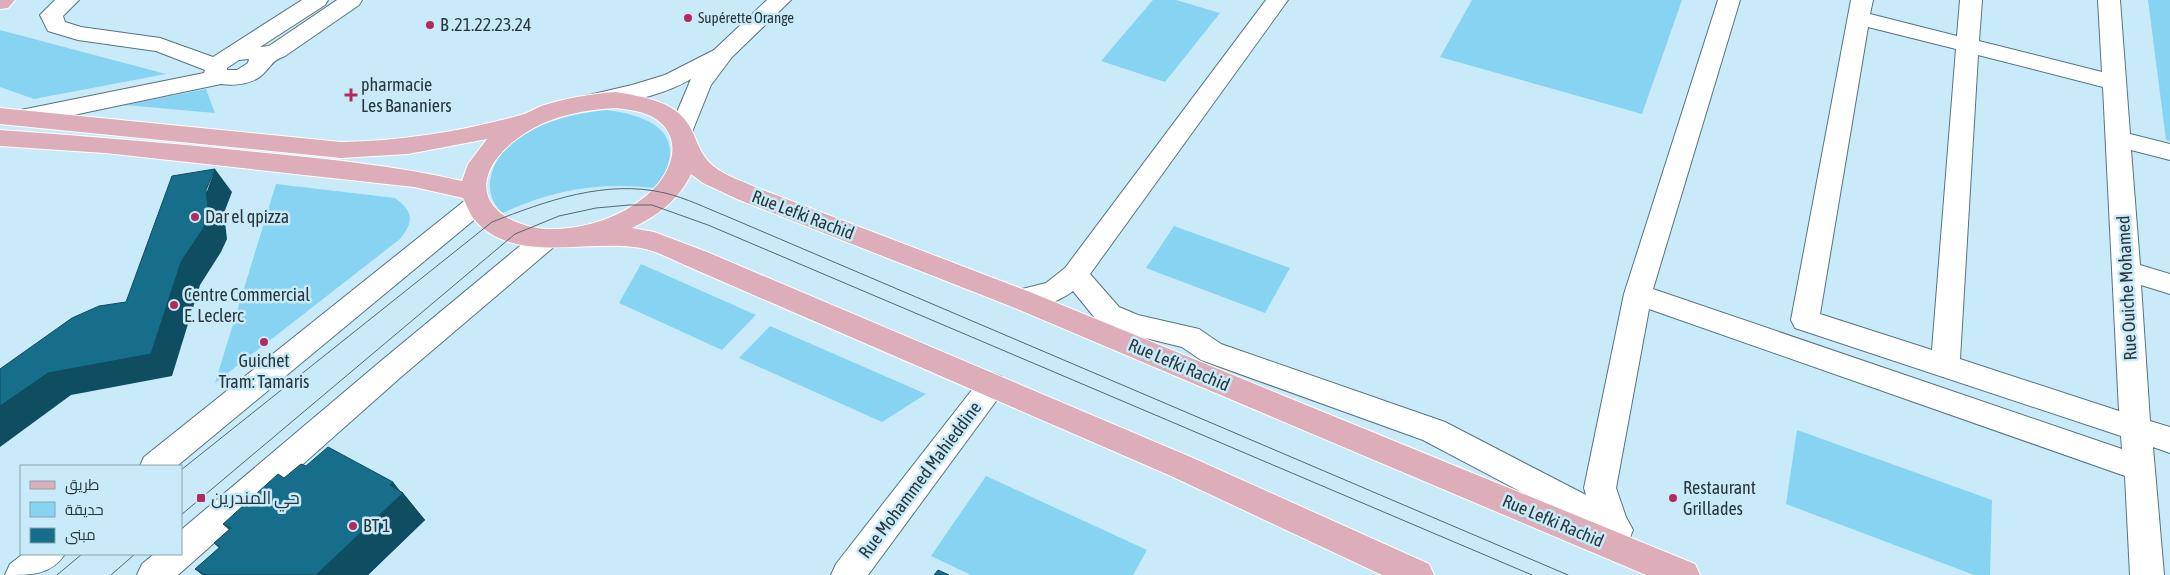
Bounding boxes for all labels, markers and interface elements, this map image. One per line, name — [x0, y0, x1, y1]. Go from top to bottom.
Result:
place label: Supérette Orange — [698, 9, 794, 26]
marker: Supérette Orange — [682, 12, 694, 24]
place label: B .21.22.23.24 — [440, 14, 532, 35]
marker: B .21.22.23.24 — [424, 19, 436, 31]
place label: pharmacie Les Bananiers — [361, 74, 452, 116]
marker: pharmacie Les Bananiers — [345, 89, 357, 101]
street label: Rue Lefki Rachid — [749, 185, 857, 244]
place label: Dar el qpizza — [205, 206, 289, 227]
marker: Dar el qpizza — [189, 211, 201, 223]
street label: Rue Ouiche Mohamed — [2112, 215, 2141, 361]
place label: Centre Commercial E. Leclerc — [184, 284, 310, 326]
marker: Centre Commercial E. Leclerc — [168, 299, 180, 311]
street label: Rue Lefki Rachid — [1125, 334, 1233, 395]
marker: Guichet Tram: Tamaris — [258, 336, 270, 348]
place label: Guichet Tram: Tamaris — [219, 350, 309, 392]
street label: Rue Mohammed Mahieddine — [854, 397, 985, 562]
legend — [20, 465, 182, 555]
text: طريق — [65, 476, 99, 495]
place label: Restaurant Grillades — [1683, 477, 1756, 519]
place label: حي المندرين — [211, 487, 300, 512]
street label: Rue Lefki Rachid — [1499, 490, 1607, 551]
marker: حي المندرين — [195, 492, 207, 504]
marker: Restaurant Grillades — [1667, 492, 1679, 504]
text: حديقة — [65, 501, 104, 518]
place label: BT 1 — [363, 515, 390, 536]
marker: BT 1 — [347, 520, 359, 532]
text: مبنى — [65, 526, 96, 545]

